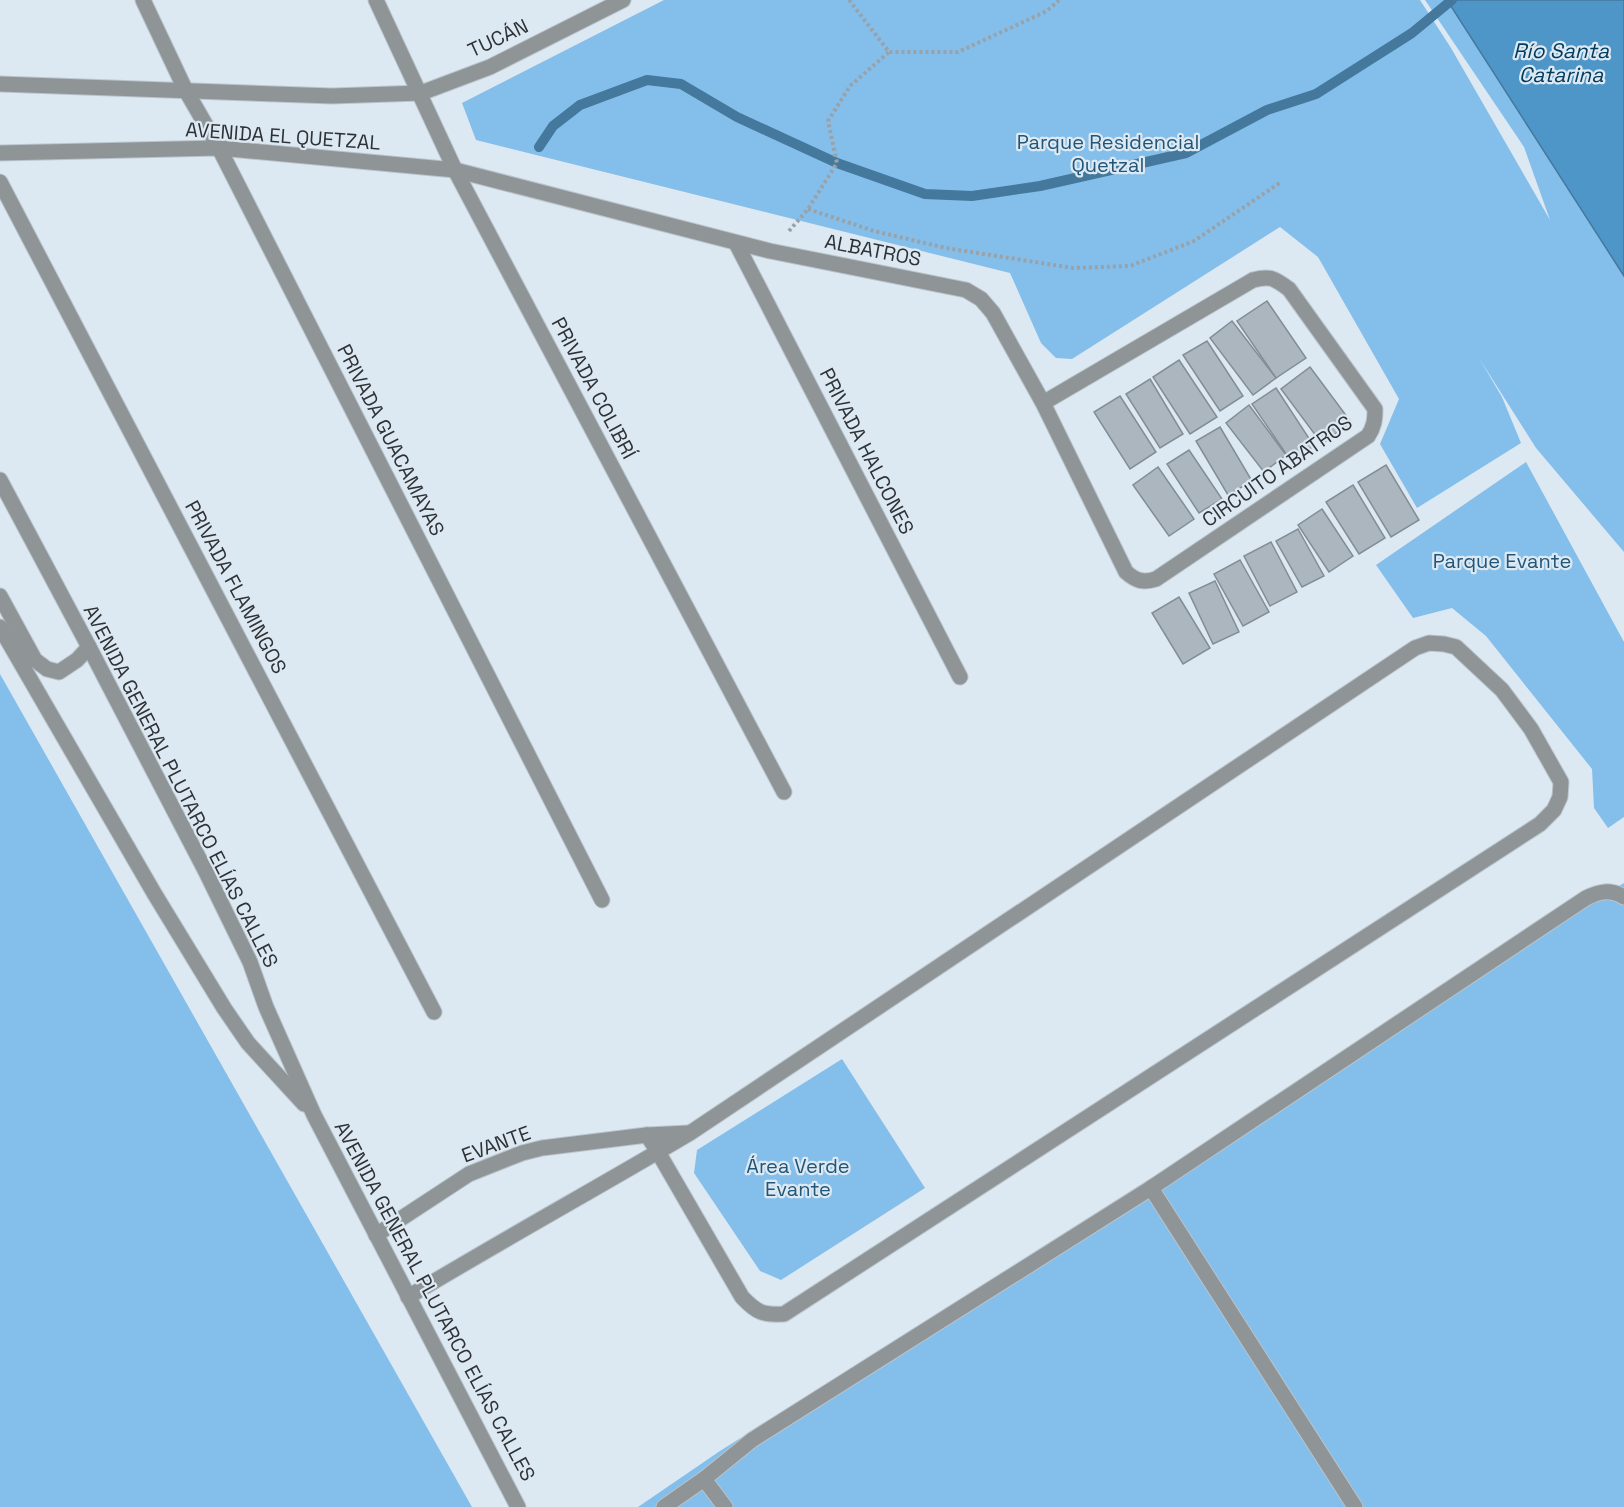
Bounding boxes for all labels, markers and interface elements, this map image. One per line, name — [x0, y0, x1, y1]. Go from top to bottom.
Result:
street label: TUCÁN — [464, 13, 532, 63]
water label: Río Santa Catarina — [1513, 37, 1610, 88]
street label: AVENIDA EL QUETZAL — [185, 116, 381, 156]
park label: Parque Residencial Quetzal — [1017, 129, 1199, 178]
street label: ALBATROS — [823, 228, 923, 272]
street label: PRIVADA COLIBRÍ — [546, 313, 642, 463]
street label: PRIVADA GUACAMAYAS — [331, 340, 451, 540]
street label: PRIVADA HALCONES — [814, 363, 920, 539]
street label: CIRCUITO ABATROS — [1197, 409, 1357, 533]
street label: PRIVADA FLAMINGOS — [179, 496, 293, 678]
park label: Parque Evante — [1433, 548, 1571, 574]
street label: AVENIDA GENERAL PLUTARCO ELÍAS CALLES — [78, 600, 284, 972]
street label: AVENIDA GENERAL PLUTARCO ELÍAS CALLES — [329, 1116, 541, 1486]
street label: EVANTE — [458, 1120, 534, 1168]
park label: Área Verde Evante — [746, 1153, 850, 1202]

